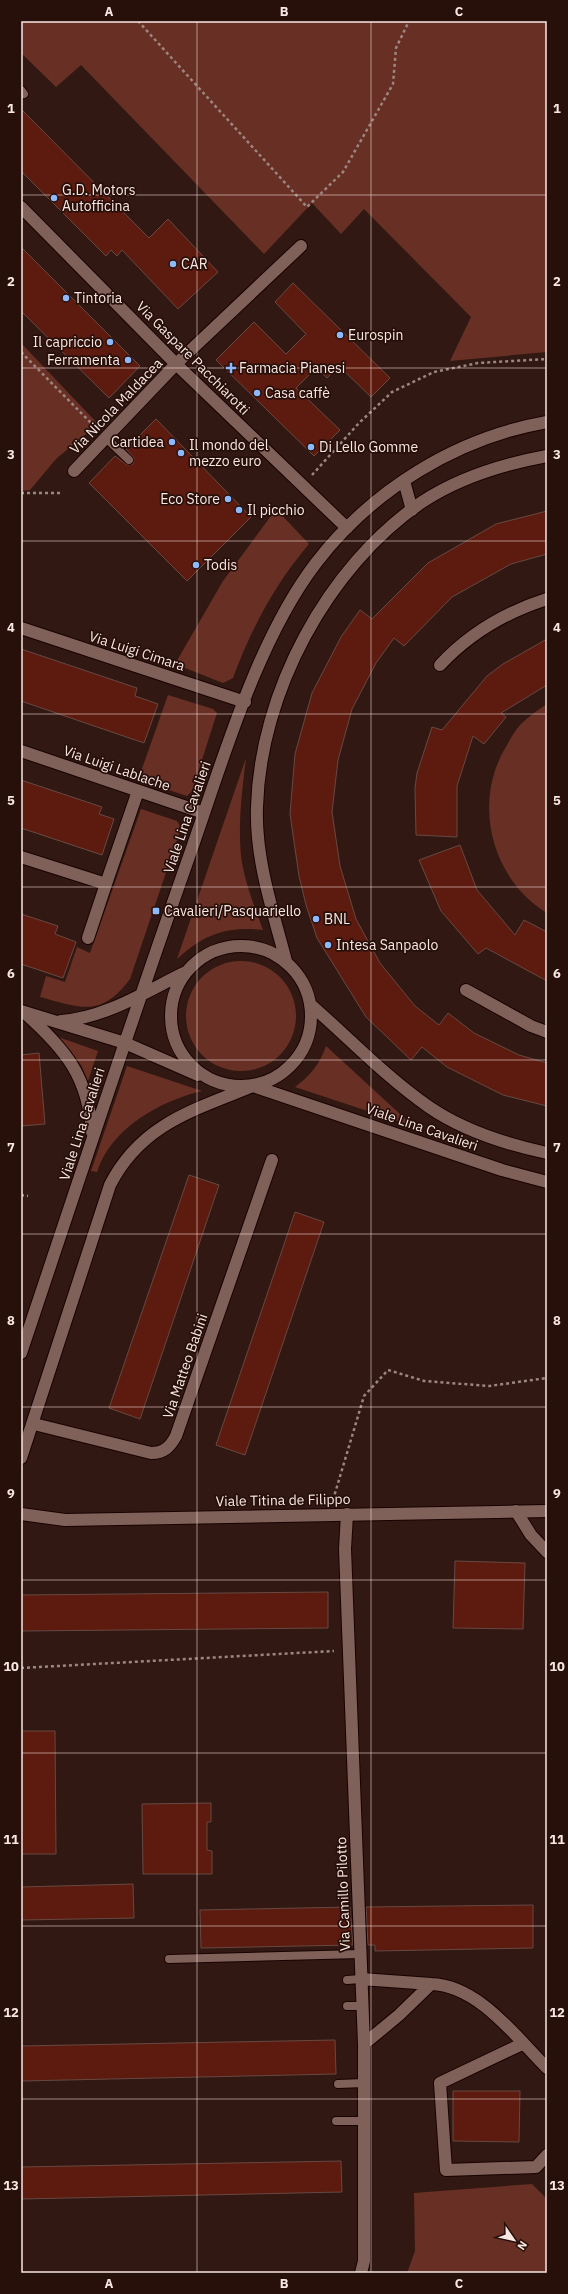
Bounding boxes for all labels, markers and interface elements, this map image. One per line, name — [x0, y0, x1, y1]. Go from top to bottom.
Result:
text: A — [105, 3, 114, 20]
text: B — [280, 3, 289, 20]
text: C — [455, 3, 464, 20]
text: 1 — [7, 100, 15, 117]
text: 1 — [553, 100, 561, 117]
place label: G.D. Motors Autofficina — [62, 181, 136, 215]
marker: G.D. Motors Autofficina — [49, 193, 59, 203]
place label: CAR — [181, 255, 208, 273]
marker: CAR — [168, 259, 178, 269]
text: 2 — [7, 273, 15, 290]
text: 2 — [553, 273, 561, 290]
place label: Tintoria — [74, 289, 123, 307]
marker: Tintoria — [61, 293, 71, 303]
street label: Via Gaspare Pacchiarotti — [132, 297, 254, 419]
place label: Eurospin — [348, 326, 403, 344]
marker: Eurospin — [335, 330, 345, 340]
place label: Il capriccio — [33, 333, 102, 351]
marker: Il capriccio — [105, 337, 115, 347]
place label: Ferramenta — [47, 351, 121, 369]
street label: Via Nicola Maldacea — [66, 354, 167, 458]
marker: Ferramenta — [123, 355, 133, 365]
place label: Farmacia Pianesi — [239, 359, 345, 377]
marker: Farmacia Pianesi — [226, 363, 236, 373]
place label: Casa caffè — [265, 384, 330, 402]
marker: Casa caffè — [252, 388, 262, 398]
place label: Cartidea — [111, 433, 165, 451]
place label: Il mondo del mezzo euro — [189, 436, 269, 470]
marker: Cartidea — [167, 437, 177, 447]
place label: Di Lello Gomme — [319, 438, 418, 456]
marker: Di Lello Gomme — [306, 442, 316, 452]
text: 3 — [7, 446, 15, 463]
text: 3 — [553, 446, 561, 463]
marker: Il mondo del mezzo euro — [176, 448, 186, 458]
place label: Eco Store — [160, 490, 220, 508]
marker: Eco Store — [223, 494, 233, 504]
place label: Il picchio — [247, 501, 305, 519]
marker: Il picchio — [234, 505, 244, 515]
place label: Todis — [204, 556, 238, 574]
marker: Todis — [191, 560, 201, 570]
text: 4 — [7, 619, 15, 636]
text: 4 — [553, 619, 561, 636]
street label: Via Luigi Cimara — [87, 627, 188, 675]
street label: Via Luigi Lablache — [61, 741, 173, 795]
street label: Viale Lina Cavalieri — [159, 759, 215, 875]
text: 5 — [7, 792, 15, 809]
text: 5 — [553, 792, 561, 809]
place label: Cavalieri/Pasquariello — [164, 902, 301, 920]
marker: Cavalieri/Pasquariello — [151, 906, 161, 916]
place label: BNL — [324, 910, 350, 928]
marker: BNL — [311, 914, 321, 924]
place label: Intesa Sanpaolo — [336, 936, 438, 954]
marker: Intesa Sanpaolo — [323, 940, 333, 950]
text: 6 — [7, 965, 15, 982]
text: 6 — [553, 965, 561, 982]
street label: Viale Lina Cavalieri — [55, 1065, 109, 1183]
street label: Viale Lina Cavalieri — [364, 1099, 480, 1155]
text: 7 — [7, 1139, 15, 1156]
text: 7 — [553, 1139, 561, 1156]
street label: Via Matteo Babini — [159, 1311, 211, 1421]
text: 8 — [7, 1312, 15, 1329]
text: 8 — [553, 1312, 561, 1329]
text: 9 — [7, 1485, 15, 1502]
text: 9 — [553, 1485, 561, 1502]
street label: Viale Titina de Filippo — [215, 1490, 351, 1510]
text: 10 — [3, 1658, 19, 1675]
text: 10 — [549, 1658, 565, 1675]
text: 11 — [3, 1831, 19, 1848]
text: 11 — [549, 1831, 565, 1848]
street label: Via Camillo Pilotto — [332, 1836, 354, 1952]
text: 12 — [3, 2004, 19, 2021]
text: 12 — [549, 2004, 565, 2021]
text: 13 — [3, 2177, 19, 2194]
text: 13 — [549, 2177, 565, 2194]
north arrow — [494, 2220, 534, 2260]
text: N — [514, 2238, 530, 2253]
text: A — [105, 2275, 114, 2292]
text: B — [280, 2275, 289, 2292]
text: C — [455, 2275, 464, 2292]

